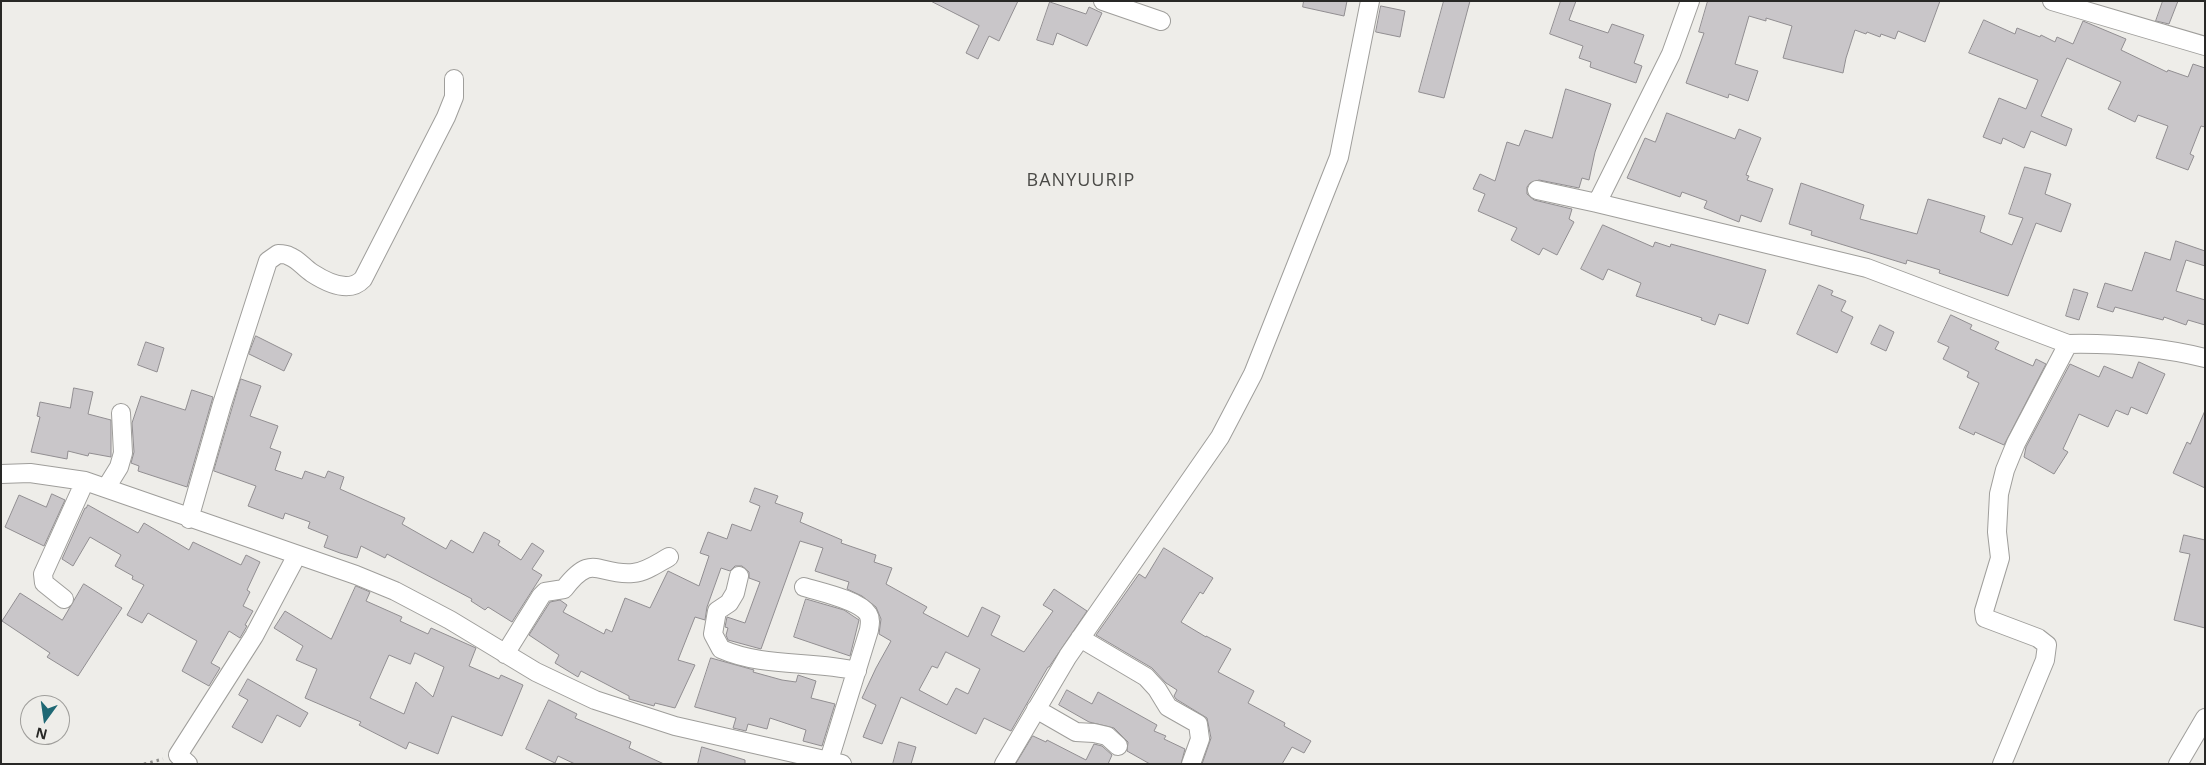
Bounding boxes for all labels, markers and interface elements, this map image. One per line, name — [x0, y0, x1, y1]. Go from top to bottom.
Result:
district label: BANYUURIP — [1025, 170, 1137, 192]
north arrow — [20, 695, 70, 745]
text: N — [34, 723, 49, 745]

